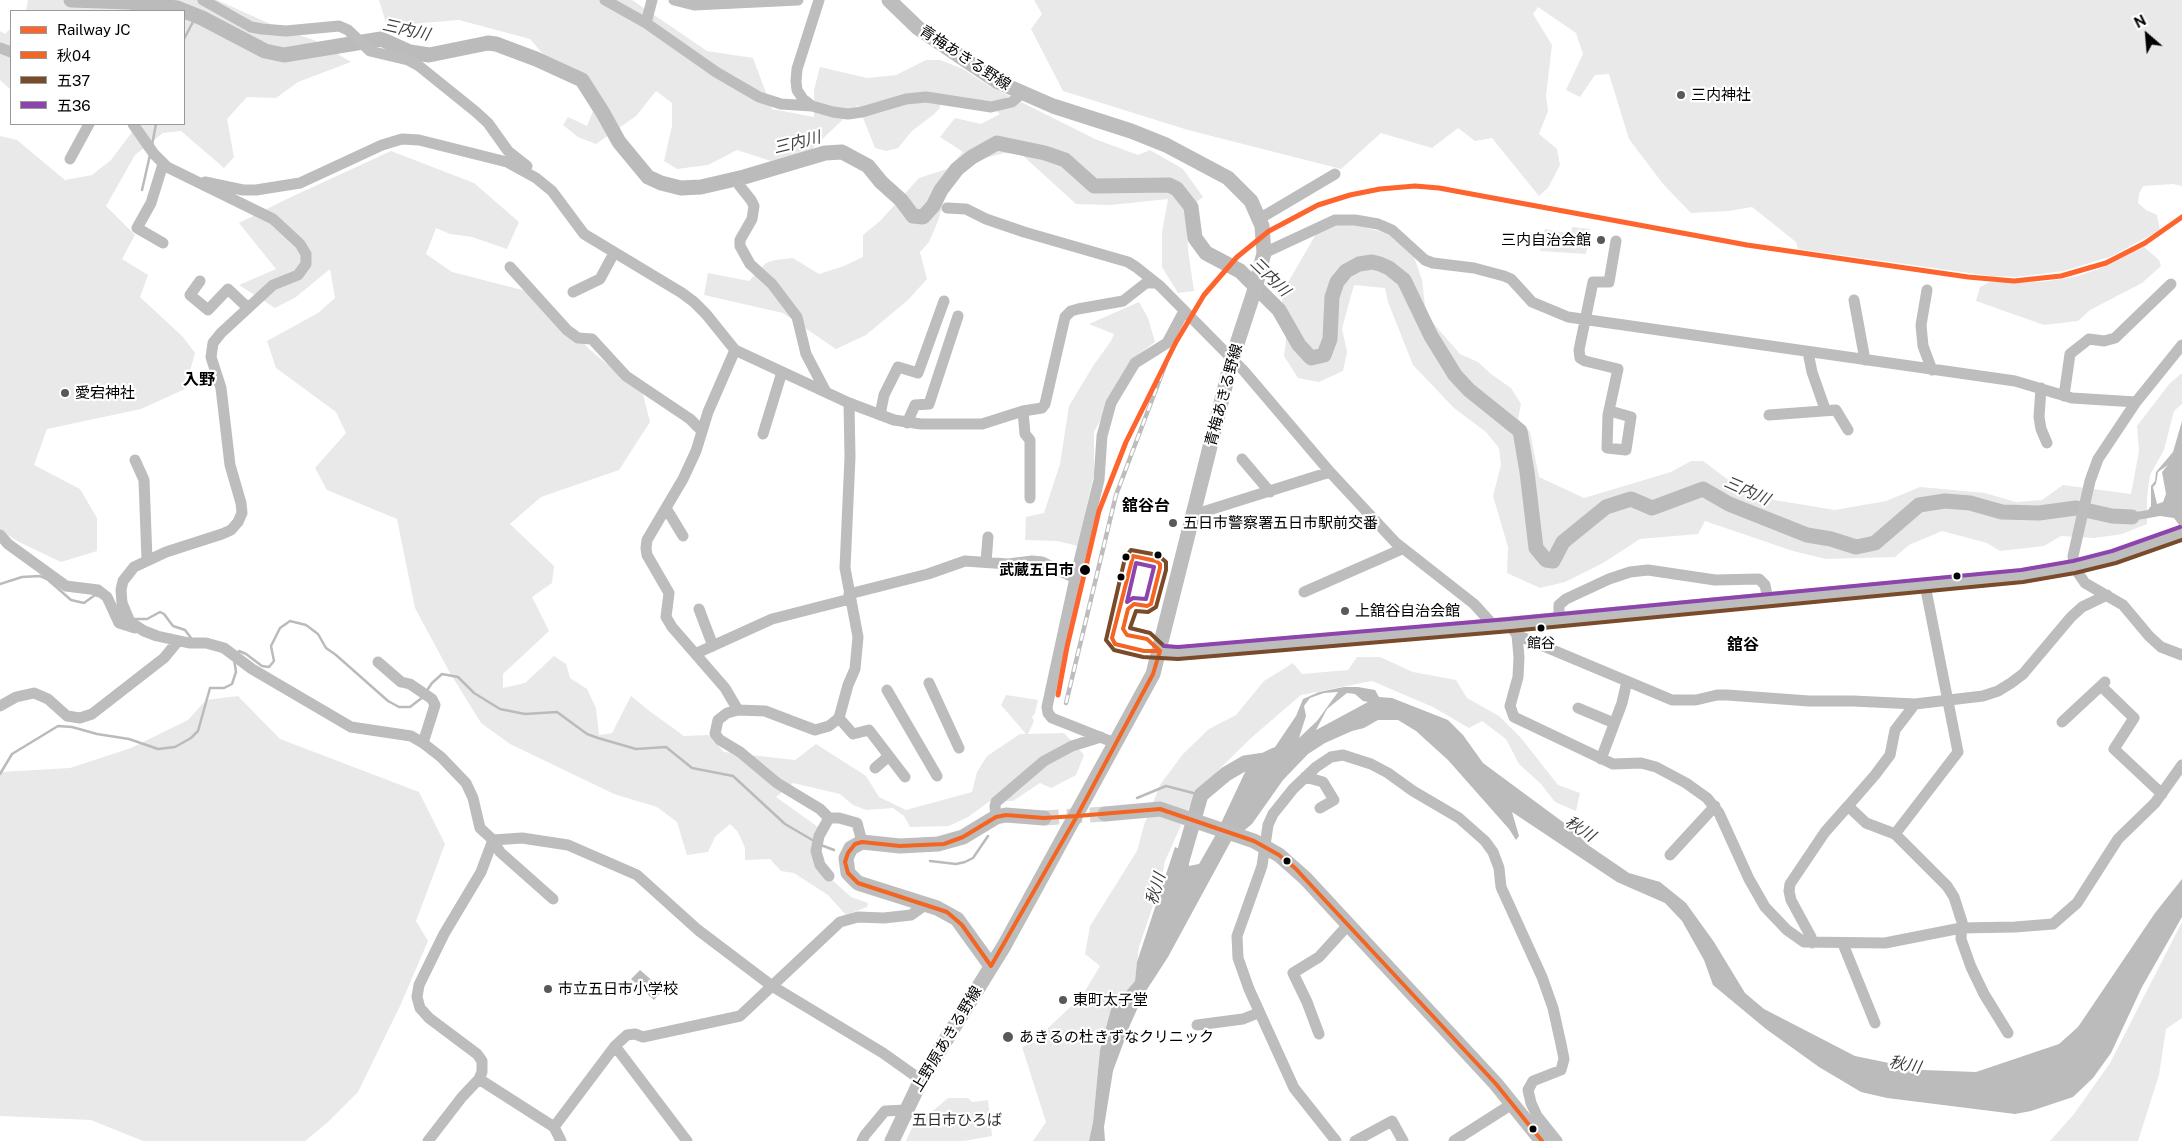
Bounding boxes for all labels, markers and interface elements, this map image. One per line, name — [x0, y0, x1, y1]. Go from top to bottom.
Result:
legend — [10, 10, 185, 125]
north arrow — [2122, 10, 2172, 60]
text: N — [2132, 12, 2149, 31]
water label: 三内川 — [380, 15, 432, 45]
text: Railway JC — [57, 21, 131, 38]
street label: 青梅あきる野線 — [916, 22, 1014, 94]
text: 秋04 — [57, 47, 91, 64]
text: 五37 — [57, 72, 90, 89]
place label: 三内神社 — [1691, 86, 1751, 104]
marker: 三内神社 — [1675, 89, 1687, 101]
text: 五36 — [57, 97, 91, 114]
water label: 三内川 — [771, 128, 823, 158]
place label: 三内自治会館 — [1501, 231, 1591, 249]
marker: 三内自治会館 — [1595, 234, 1607, 246]
water label: 三内川 — [1246, 253, 1294, 301]
street label: 青梅あきる野線 — [1202, 342, 1246, 448]
district label: 入野 — [183, 370, 215, 390]
place label: 愛宕神社 — [75, 384, 135, 402]
marker: 愛宕神社 — [59, 387, 71, 399]
water label: 三内川 — [1721, 472, 1773, 510]
district label: 舘谷台 — [1122, 496, 1170, 516]
place label: 五日市警察署五日市駅前交番 — [1183, 514, 1378, 532]
marker: 五日市警察署五日市駅前交番 — [1167, 517, 1179, 529]
unlabelled marker — [1153, 550, 1163, 560]
unlabelled marker — [1121, 552, 1131, 562]
place label: 武蔵五日市 — [999, 561, 1074, 579]
marker: 武蔵五日市 — [1078, 563, 1092, 577]
unlabelled marker — [1952, 571, 1962, 581]
unlabelled marker — [1116, 572, 1126, 582]
place label: 上舘谷自治会館 — [1355, 602, 1460, 620]
marker: 上舘谷自治会館 — [1339, 605, 1351, 617]
marker: 館谷 — [1536, 623, 1546, 633]
district label: 舘谷 — [1727, 635, 1759, 655]
place label: 館谷 — [1527, 636, 1555, 652]
water label: 秋川 — [1561, 812, 1599, 846]
unlabelled marker — [1282, 856, 1292, 866]
water label: 秋川 — [1142, 871, 1170, 907]
place label: 市立五日市小学校 — [558, 980, 678, 998]
marker: 市立五日市小学校 — [542, 983, 554, 995]
street label: 上野原あきる野線 — [908, 983, 986, 1095]
place label: 東町太子堂 — [1073, 991, 1148, 1009]
marker: 東町太子堂 — [1057, 994, 1069, 1006]
place label: あきるの杜きずなクリニック — [1019, 1028, 1214, 1046]
marker: あきるの杜きずなクリニック — [1001, 1030, 1015, 1044]
water label: 秋川 — [1887, 1053, 1923, 1077]
park label: 五日市ひろば — [912, 1111, 1002, 1129]
unlabelled marker — [1528, 1124, 1538, 1134]

